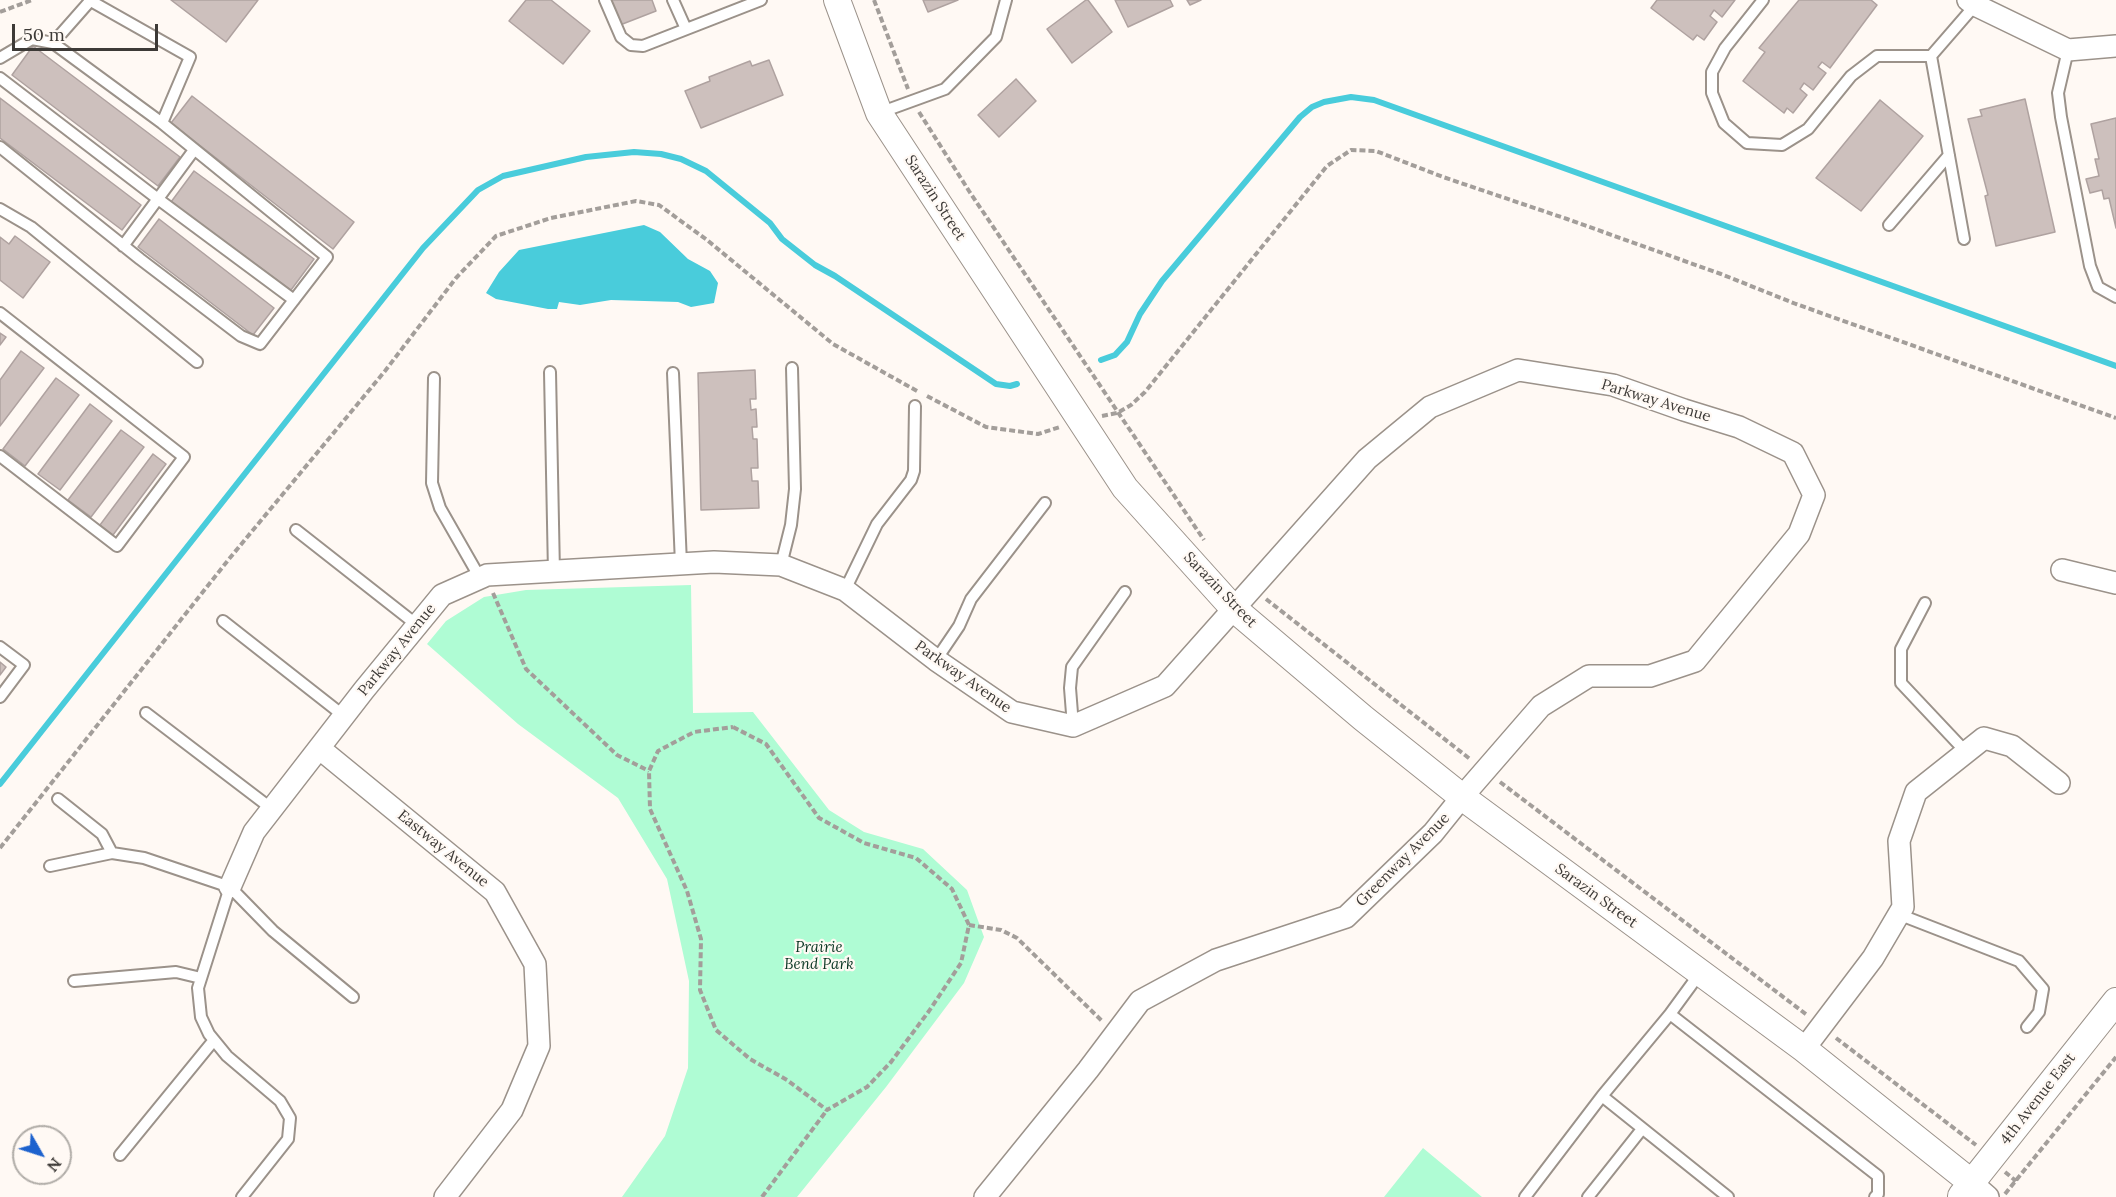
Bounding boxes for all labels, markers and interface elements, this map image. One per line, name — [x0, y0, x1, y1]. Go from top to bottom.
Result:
scale bar — [15, 12, 160, 50]
text: 50 m — [23, 23, 65, 46]
street label: Sarazin Street — [901, 152, 969, 244]
street label: Parkway Avenue — [1599, 376, 1713, 426]
street label: Sarazin Street — [1180, 549, 1260, 631]
street label: Parkway Avenue — [354, 600, 440, 700]
street label: Parkway Avenue — [911, 637, 1015, 717]
street label: Eastway Avenue — [394, 807, 492, 891]
street label: Greenway Avenue — [1352, 809, 1454, 911]
street label: Sarazin Street — [1551, 860, 1641, 932]
park label: Prairie Bend Park — [784, 939, 854, 974]
street label: 4th Avenue East — [1997, 1050, 2079, 1148]
north arrow — [12, 1125, 72, 1185]
text: N — [43, 1154, 66, 1176]

